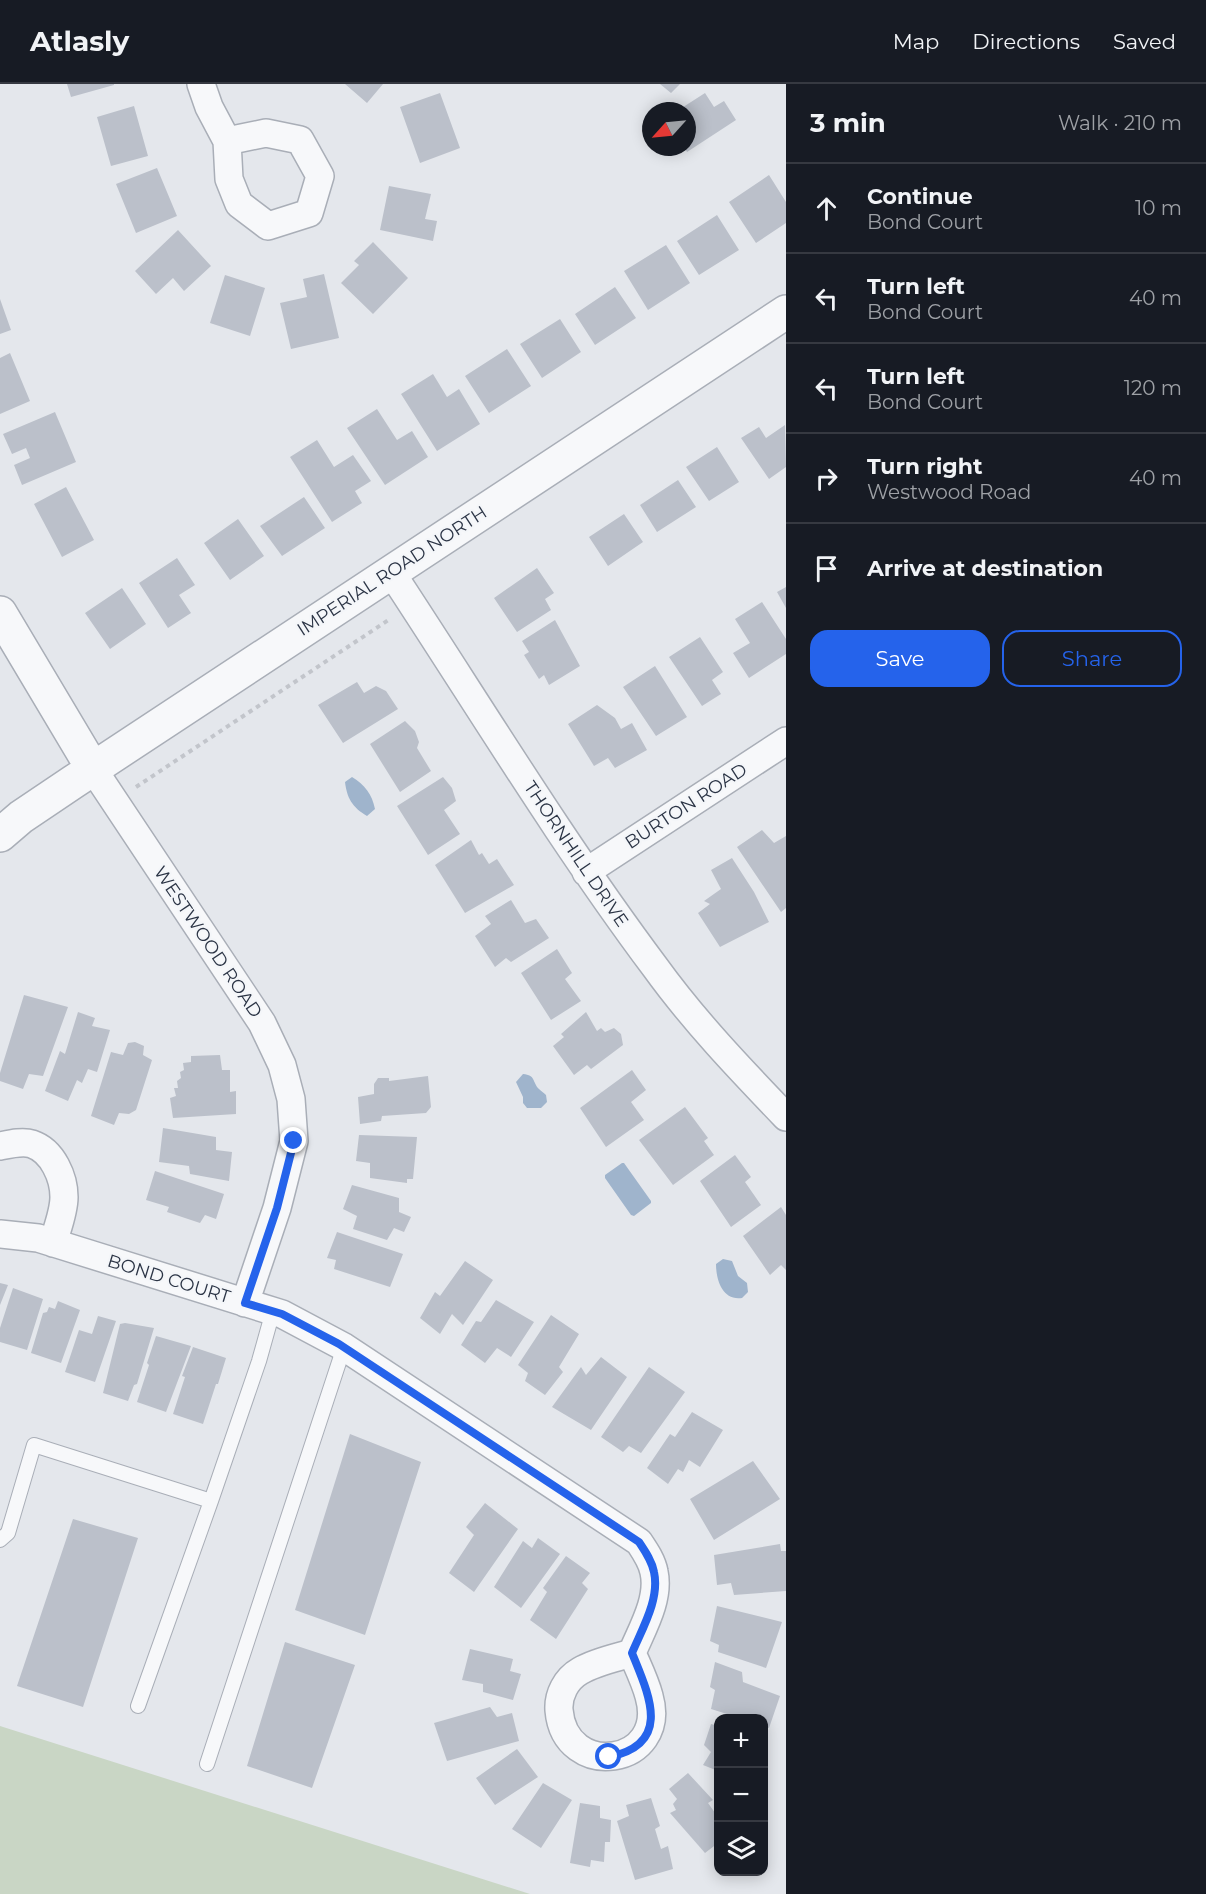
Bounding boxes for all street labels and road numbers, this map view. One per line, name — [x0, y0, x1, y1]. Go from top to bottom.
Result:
street label: IMPERIAL ROAD NORTH — [293, 501, 491, 641]
street label: BURTON ROAD — [621, 758, 751, 854]
street label: THORNHILL DRIVE — [519, 777, 633, 931]
street label: WESTWOOD ROAD — [149, 862, 267, 1022]
street label: BOND COURT — [105, 1250, 234, 1308]

